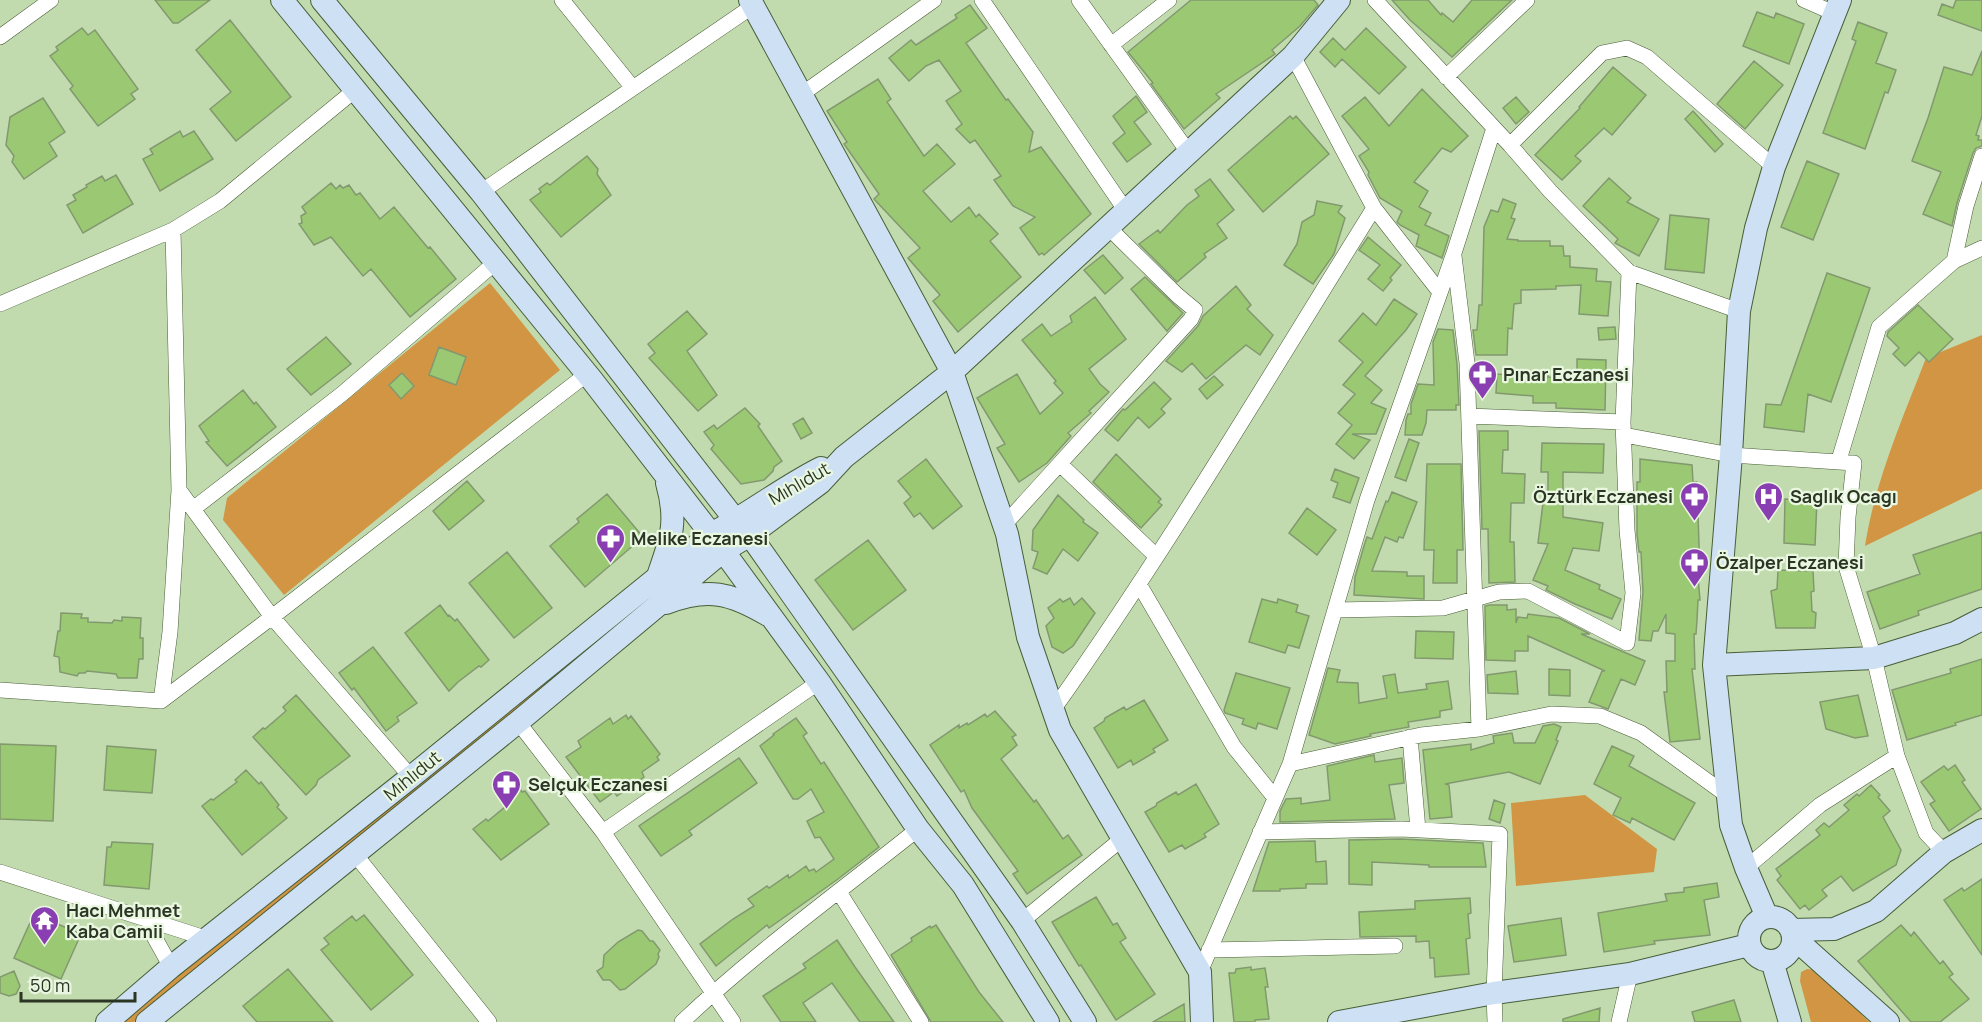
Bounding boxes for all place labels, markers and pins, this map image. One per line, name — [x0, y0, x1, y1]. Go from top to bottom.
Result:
pharmacy icon: Pınar Eczanesi — [1466, 358, 1498, 400]
place label: Pınar Eczanesi — [1503, 362, 1629, 386]
pharmacy icon: Öztürk Eczanesi — [1678, 480, 1710, 522]
hospital icon: Saglık Ocagı — [1753, 480, 1785, 522]
place label: Öztürk Eczanesi — [1533, 484, 1673, 508]
place label: Saglık Ocagı — [1790, 484, 1897, 508]
pharmacy icon: Melike Eczanesi — [594, 522, 626, 564]
place label: Melike Eczanesi — [631, 526, 768, 550]
pharmacy icon: Özalper Eczanesi — [1679, 546, 1711, 588]
place label: Özalper Eczanesi — [1716, 550, 1864, 574]
pharmacy icon: Selçuk Eczanesi — [491, 768, 523, 810]
place label: Selçuk Eczanesi — [528, 772, 668, 796]
place label: Hacı Mehmet Kaba Camii — [66, 898, 180, 943]
temple icon: Hacı Mehmet Kaba Camii — [29, 904, 61, 946]

